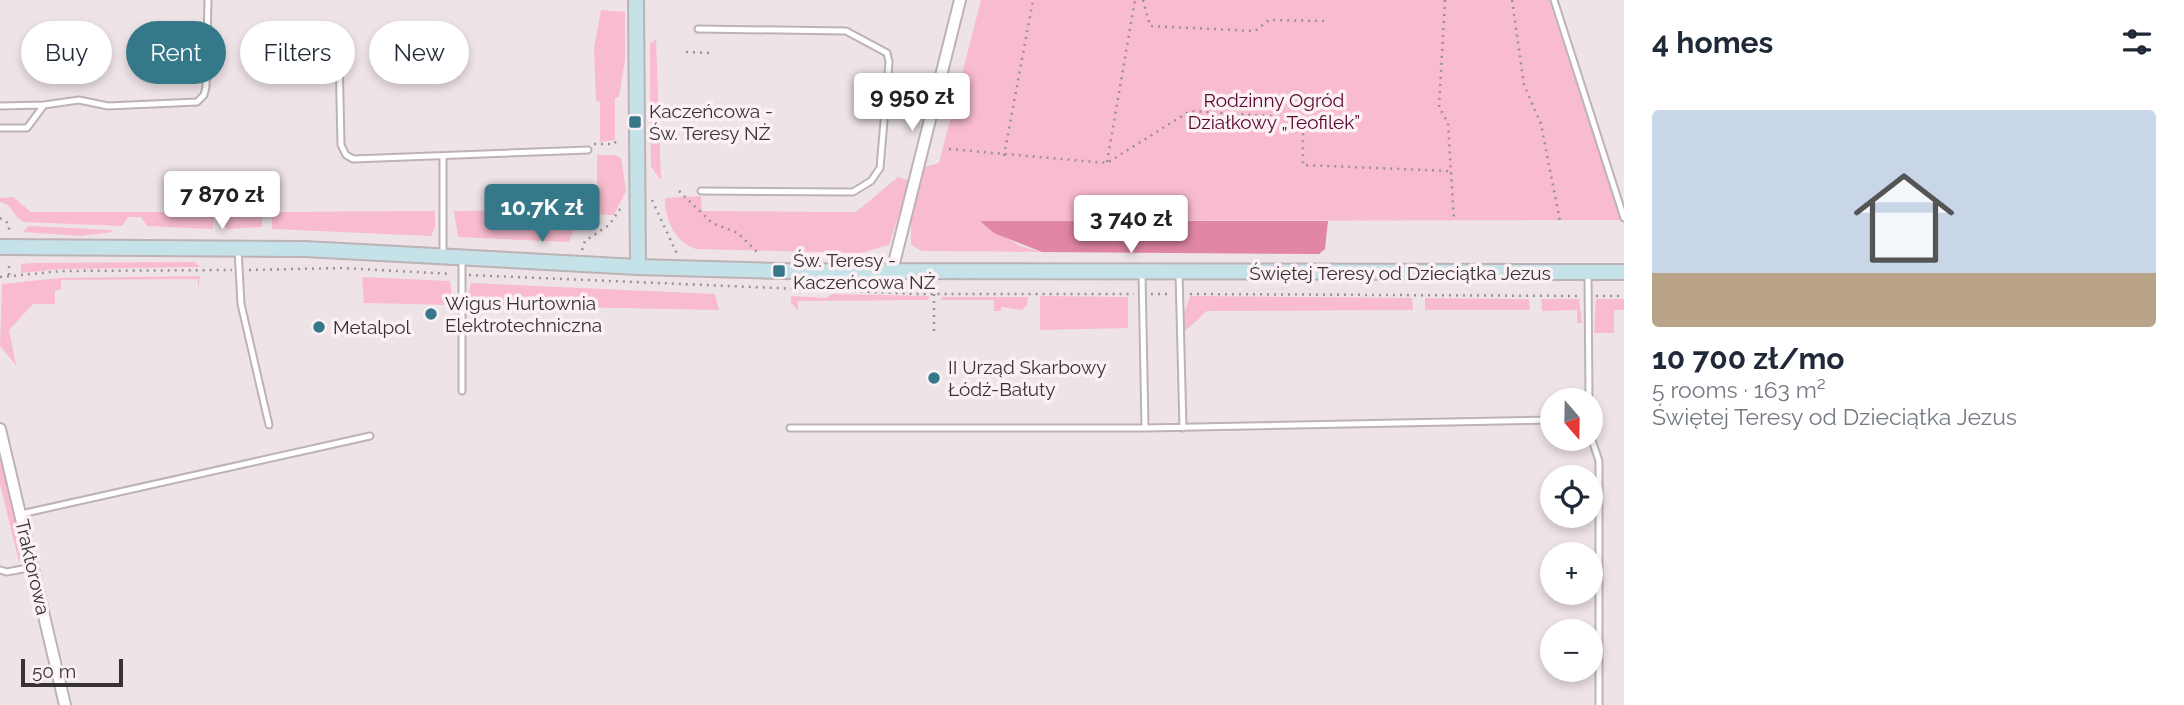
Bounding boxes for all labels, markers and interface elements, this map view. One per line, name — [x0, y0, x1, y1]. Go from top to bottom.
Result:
chip: Buy — [21, 21, 112, 84]
chip: Rent — [126, 21, 226, 84]
chip: Filters — [240, 21, 355, 84]
chip: New — [369, 21, 469, 84]
icon: filters — [2118, 23, 2156, 61]
text: 4 homes — [1652, 25, 1773, 60]
pin: 9 950 zł — [840, 74, 984, 133]
text: 9 950 zł — [870, 82, 954, 109]
park label: Rodzinny Ogród Działkowy „Teofilek” — [1188, 89, 1360, 133]
place label: Kaczeńcowa - Św. Teresy NŻ — [649, 100, 773, 144]
marker: Kaczeńcowa - Św. Teresy NŻ — [627, 114, 643, 130]
icon: home — [1841, 155, 1967, 281]
pin: 7 870 zł — [150, 172, 294, 231]
text: 7 870 zł — [180, 180, 264, 207]
pin: 10.7K zł — [470, 184, 614, 244]
text: 10.7K zł — [501, 193, 584, 220]
pin: 3 740 zł — [1059, 196, 1203, 255]
text: 3 740 zł — [1090, 204, 1172, 231]
place label: Św. Teresy - Kaczeńcowa NŻ — [793, 249, 936, 293]
street label: Świętej Teresy od Dzieciątka Jezus — [1249, 262, 1551, 284]
marker: Św. Teresy - Kaczeńcowa NŻ — [771, 263, 787, 279]
place label: Wigus Hurtownia Elektrotechniczna — [445, 292, 602, 336]
marker: Wigus Hurtownia Elektrotechniczna — [423, 306, 439, 322]
place label: Metalpol — [333, 316, 411, 338]
marker: Metalpol — [311, 319, 327, 335]
text: 10 700 zł/mo — [1652, 341, 1845, 376]
place label: II Urząd Skarbowy Łódź-Bałuty — [948, 356, 1107, 400]
marker: II Urząd Skarbowy Łódź-Bałuty — [926, 370, 942, 386]
text: 5 rooms · 163 m² — [1652, 376, 1826, 403]
north arrow — [1540, 388, 1603, 452]
map controls — [1540, 388, 1603, 682]
text: Świętej Teresy od Dzieciątka Jezus — [1652, 403, 2017, 430]
button: locate — [1540, 465, 1603, 528]
street label: Traktorowa — [11, 517, 55, 617]
button: + — [1540, 542, 1603, 605]
button: − — [1540, 619, 1603, 682]
scale bar — [21, 656, 122, 688]
text: 50 m — [32, 660, 76, 682]

